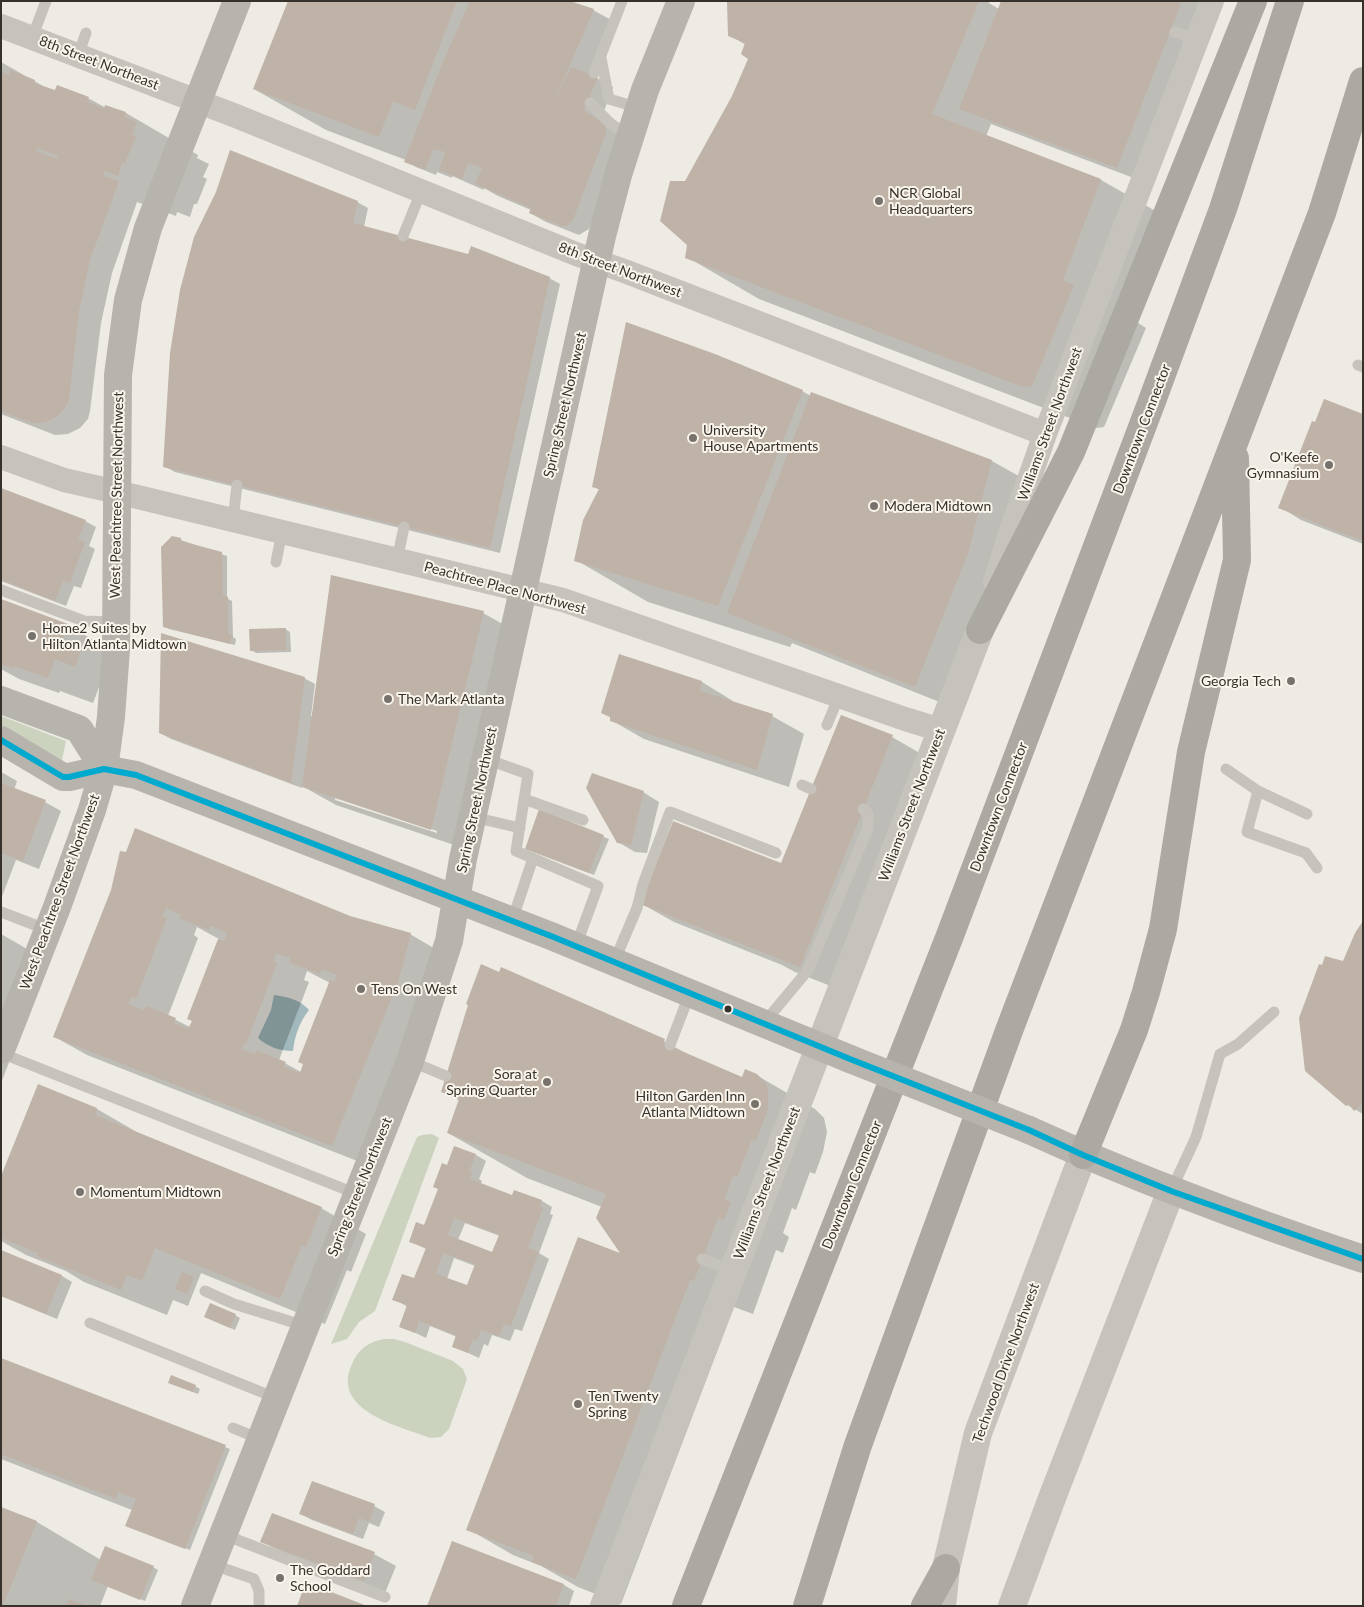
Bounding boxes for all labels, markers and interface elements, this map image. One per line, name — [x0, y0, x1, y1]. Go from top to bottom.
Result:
street label: 8th Street Northeast — [37, 32, 161, 94]
place label: NCR Global Headquarters — [889, 185, 973, 218]
marker: NCR Global Headquarters — [873, 195, 885, 207]
street label: 8th Street Northwest — [556, 239, 684, 301]
street label: Spring Street Northwest — [540, 331, 590, 479]
street label: Williams Street Northwest — [1014, 345, 1086, 503]
street label: Downtown Connector — [1110, 362, 1174, 496]
street label: West Peachtree Street Northwest — [107, 391, 127, 599]
place label: University House Apartments — [703, 422, 818, 454]
marker: University House Apartments — [687, 432, 699, 444]
place label: O'Keefe Gymnasium — [1247, 449, 1319, 482]
marker: O'Keefe Gymnasium — [1323, 459, 1335, 471]
place label: Modera Midtown — [884, 498, 991, 514]
marker: Modera Midtown — [868, 500, 880, 512]
street label: Peachtree Place Northwest — [422, 558, 588, 618]
place label: Home2 Suites by Hilton Atlanta Midtown — [42, 620, 187, 652]
marker: Home2 Suites by Hilton Atlanta Midtown — [26, 630, 38, 642]
place label: Georgia Tech — [1201, 673, 1281, 689]
marker: Georgia Tech — [1285, 675, 1297, 687]
place label: The Mark Atlanta — [398, 691, 505, 707]
marker: The Mark Atlanta — [382, 693, 394, 705]
street label: Spring Street Northwest — [453, 726, 501, 874]
street label: Williams Street Northwest — [875, 726, 949, 884]
street label: Downtown Connector — [967, 740, 1031, 874]
street label: West Peachtree Street Northwest — [17, 792, 103, 992]
place label: Tens On West — [371, 981, 457, 997]
marker: Tens On West — [355, 983, 367, 995]
unlabelled marker — [723, 1004, 733, 1014]
place label: Sora at Spring Quarter — [446, 1066, 537, 1098]
marker: Sora at Spring Quarter — [541, 1076, 553, 1088]
place label: Hilton Garden Inn Atlanta Midtown — [635, 1088, 745, 1120]
marker: Hilton Garden Inn Atlanta Midtown — [749, 1098, 761, 1110]
street label: Williams Street Northwest — [730, 1104, 804, 1262]
street label: Spring Street Northwest — [324, 1115, 396, 1259]
street label: Downtown Connector — [819, 1118, 885, 1252]
place label: Momentum Midtown — [90, 1184, 221, 1200]
marker: Momentum Midtown — [74, 1186, 86, 1198]
street label: Techwood Drive Northwest — [969, 1281, 1043, 1445]
place label: Ten Twenty Spring — [588, 1388, 659, 1420]
marker: Ten Twenty Spring — [572, 1398, 584, 1410]
place label: The Goddard School — [290, 1562, 370, 1594]
marker: The Goddard School — [274, 1572, 286, 1584]

